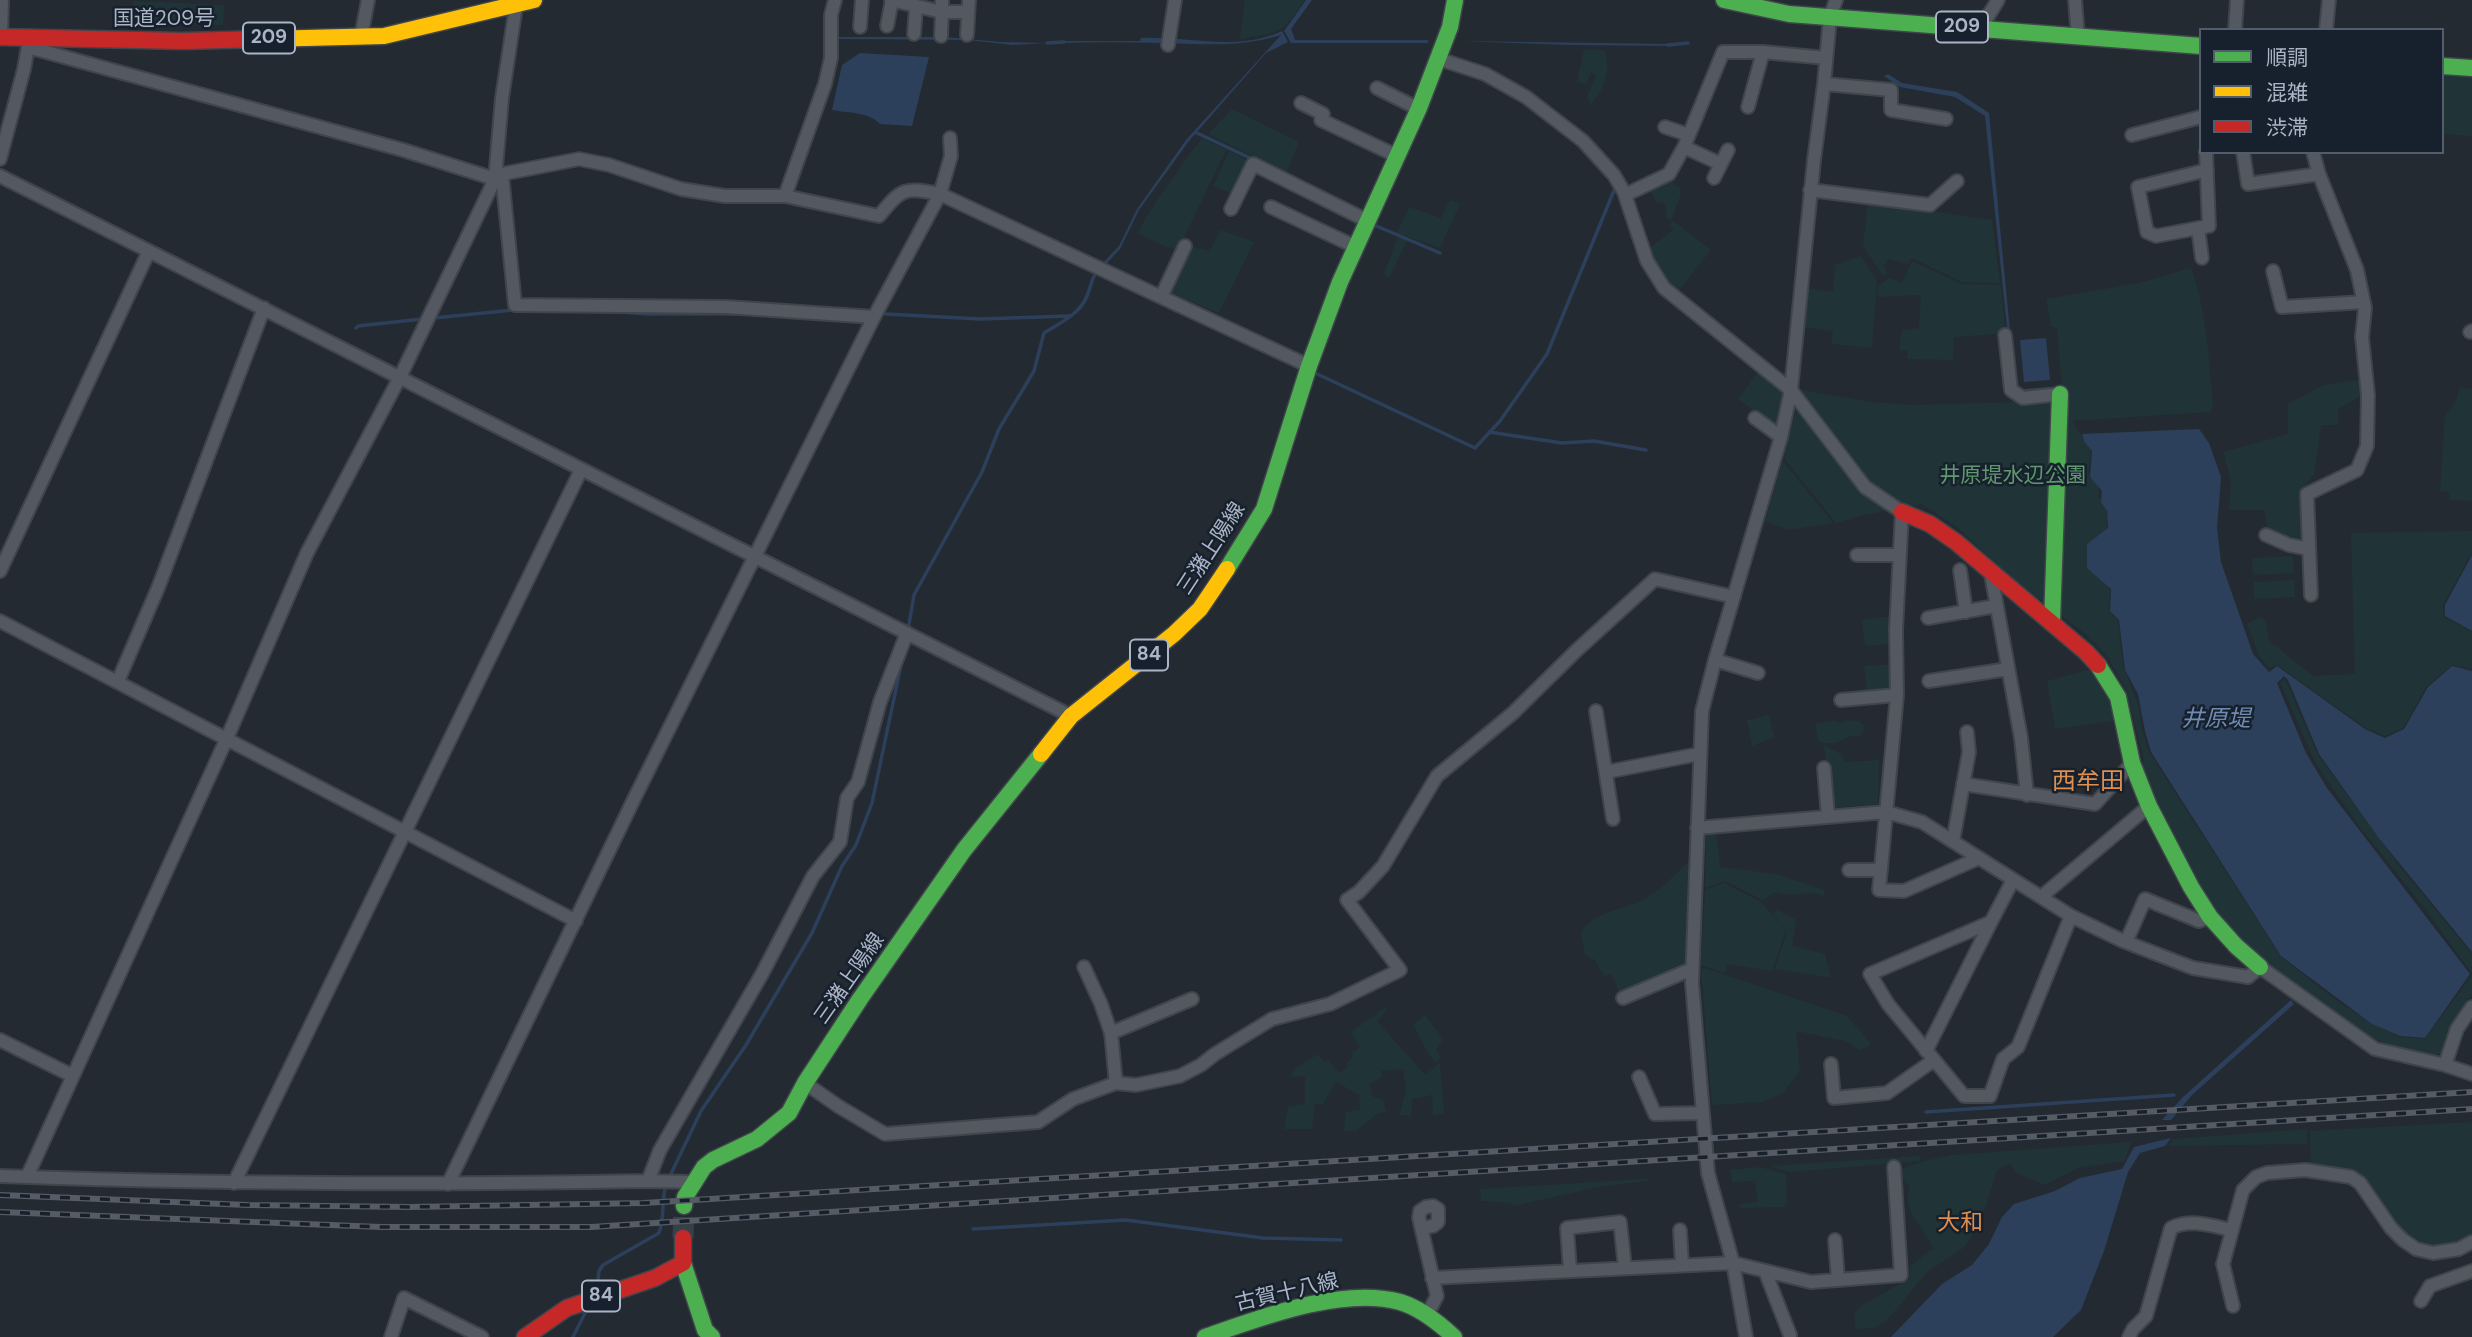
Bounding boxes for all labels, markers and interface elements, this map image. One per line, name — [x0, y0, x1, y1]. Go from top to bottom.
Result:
street label: 国道209号 — [113, 6, 215, 32]
road number: 209 — [1936, 12, 1988, 42]
road number: 209 — [243, 22, 295, 54]
legend — [2199, 28, 2444, 154]
text: 順調 — [2266, 44, 2308, 72]
text: 混雑 — [2266, 79, 2308, 107]
text: 渋滞 — [2266, 114, 2308, 142]
park label: 井原堤水辺公園 — [1940, 463, 2086, 489]
street label: 三潴上陽線 — [1173, 498, 1251, 600]
road number: 84 — [1130, 640, 1168, 670]
water label: 井原堤 — [2182, 706, 2250, 734]
district label: 西牟田 — [2052, 769, 2124, 797]
street label: 三潴上陽線 — [810, 929, 890, 1029]
district label: 大和 — [1937, 1210, 1983, 1238]
street label: 古賀十八線 — [1233, 1269, 1341, 1317]
road number: 84 — [582, 1280, 620, 1312]

